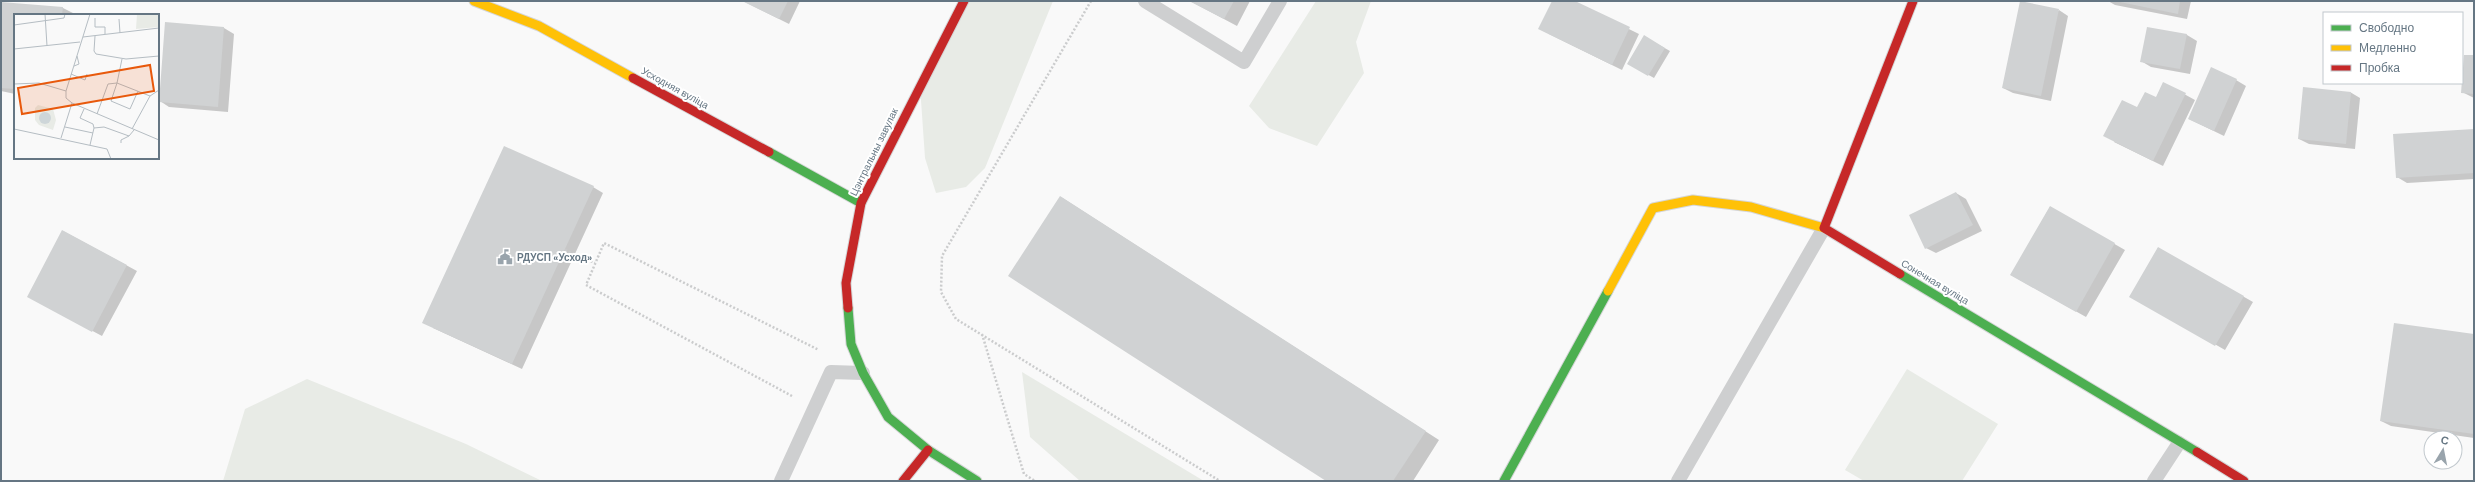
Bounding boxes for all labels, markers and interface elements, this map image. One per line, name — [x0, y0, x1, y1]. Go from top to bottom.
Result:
legend — [2323, 12, 2463, 84]
inset map — [14, 14, 159, 159]
text: Свободно — [2359, 20, 2414, 36]
text: Медленно — [2359, 40, 2416, 56]
text: Пробка — [2359, 60, 2400, 76]
street label: Усходняя вуліца — [639, 64, 711, 112]
street label: Цэнтральны завулак — [847, 105, 901, 198]
public building icon: РДУСП «Усход» — [496, 248, 514, 266]
place label: РДУСП «Усход» — [517, 251, 592, 264]
street label: Сонечная вуліца — [1899, 257, 1972, 308]
north arrow — [2423, 430, 2463, 470]
text: С — [2440, 433, 2450, 448]

